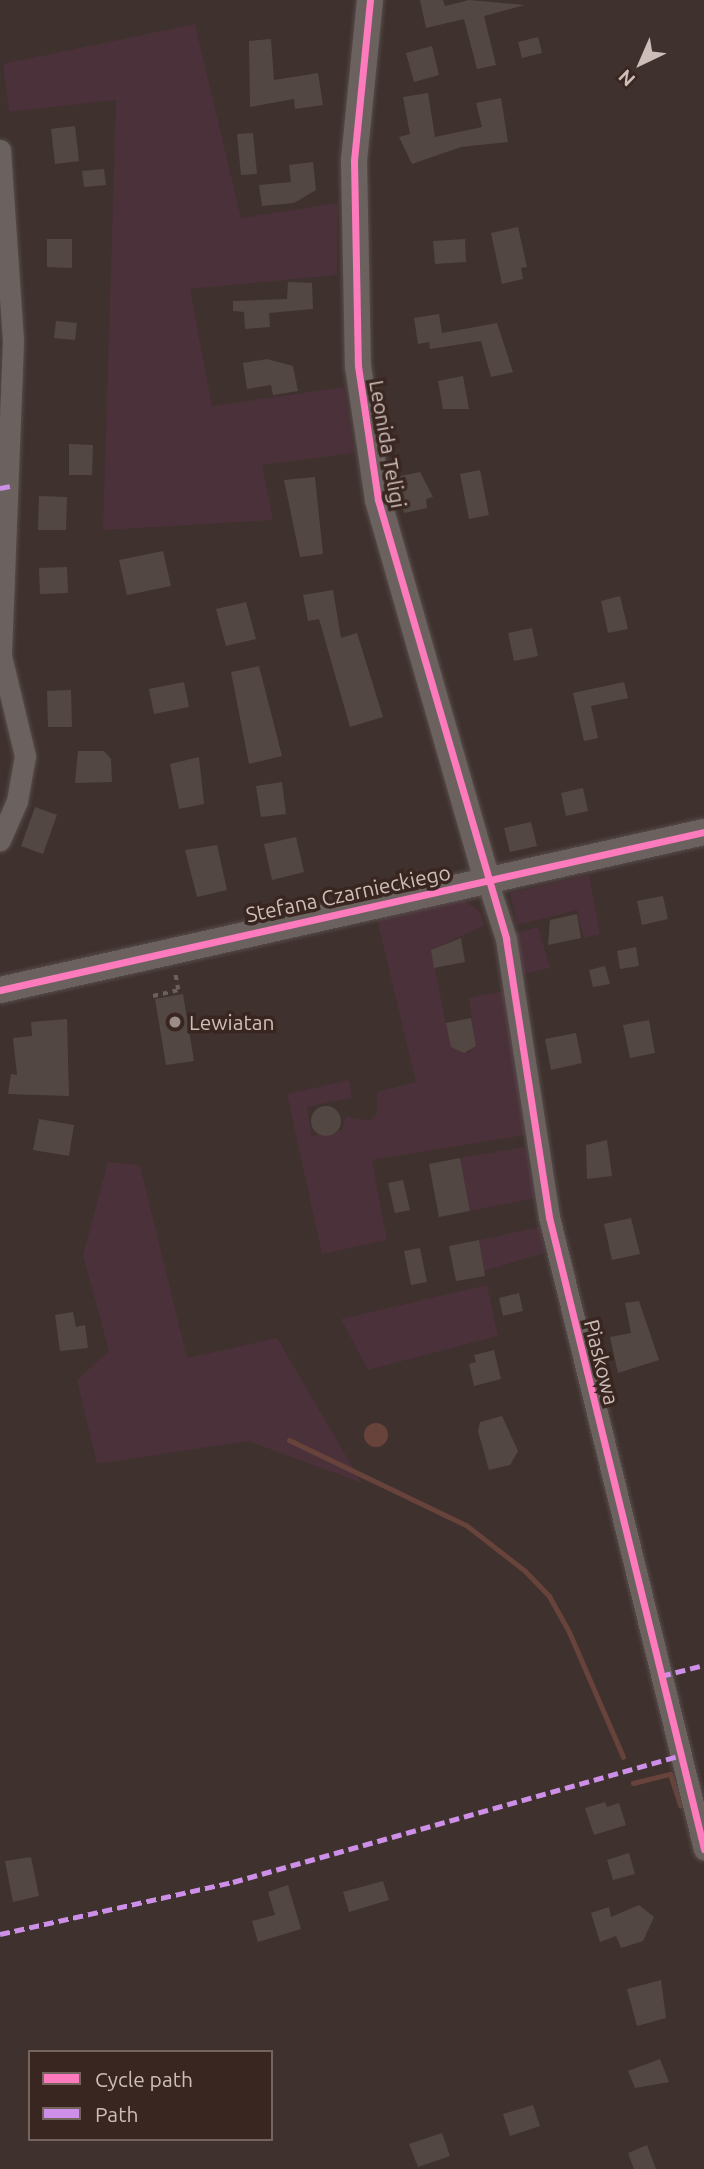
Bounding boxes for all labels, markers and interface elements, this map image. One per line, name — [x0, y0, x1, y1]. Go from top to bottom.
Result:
north arrow — [606, 28, 676, 98]
text: N — [614, 65, 639, 91]
street label: Leonida Teligi — [364, 378, 412, 510]
street label: Stefana Czarnieckiego — [243, 859, 453, 927]
place label: Lewiatan — [189, 1009, 274, 1035]
marker: Lewiatan — [167, 1014, 183, 1030]
street label: Piaskowa — [579, 1317, 625, 1407]
legend — [28, 2050, 273, 2141]
text: Cycle path — [95, 2067, 193, 2091]
text: Path — [95, 2102, 138, 2126]

